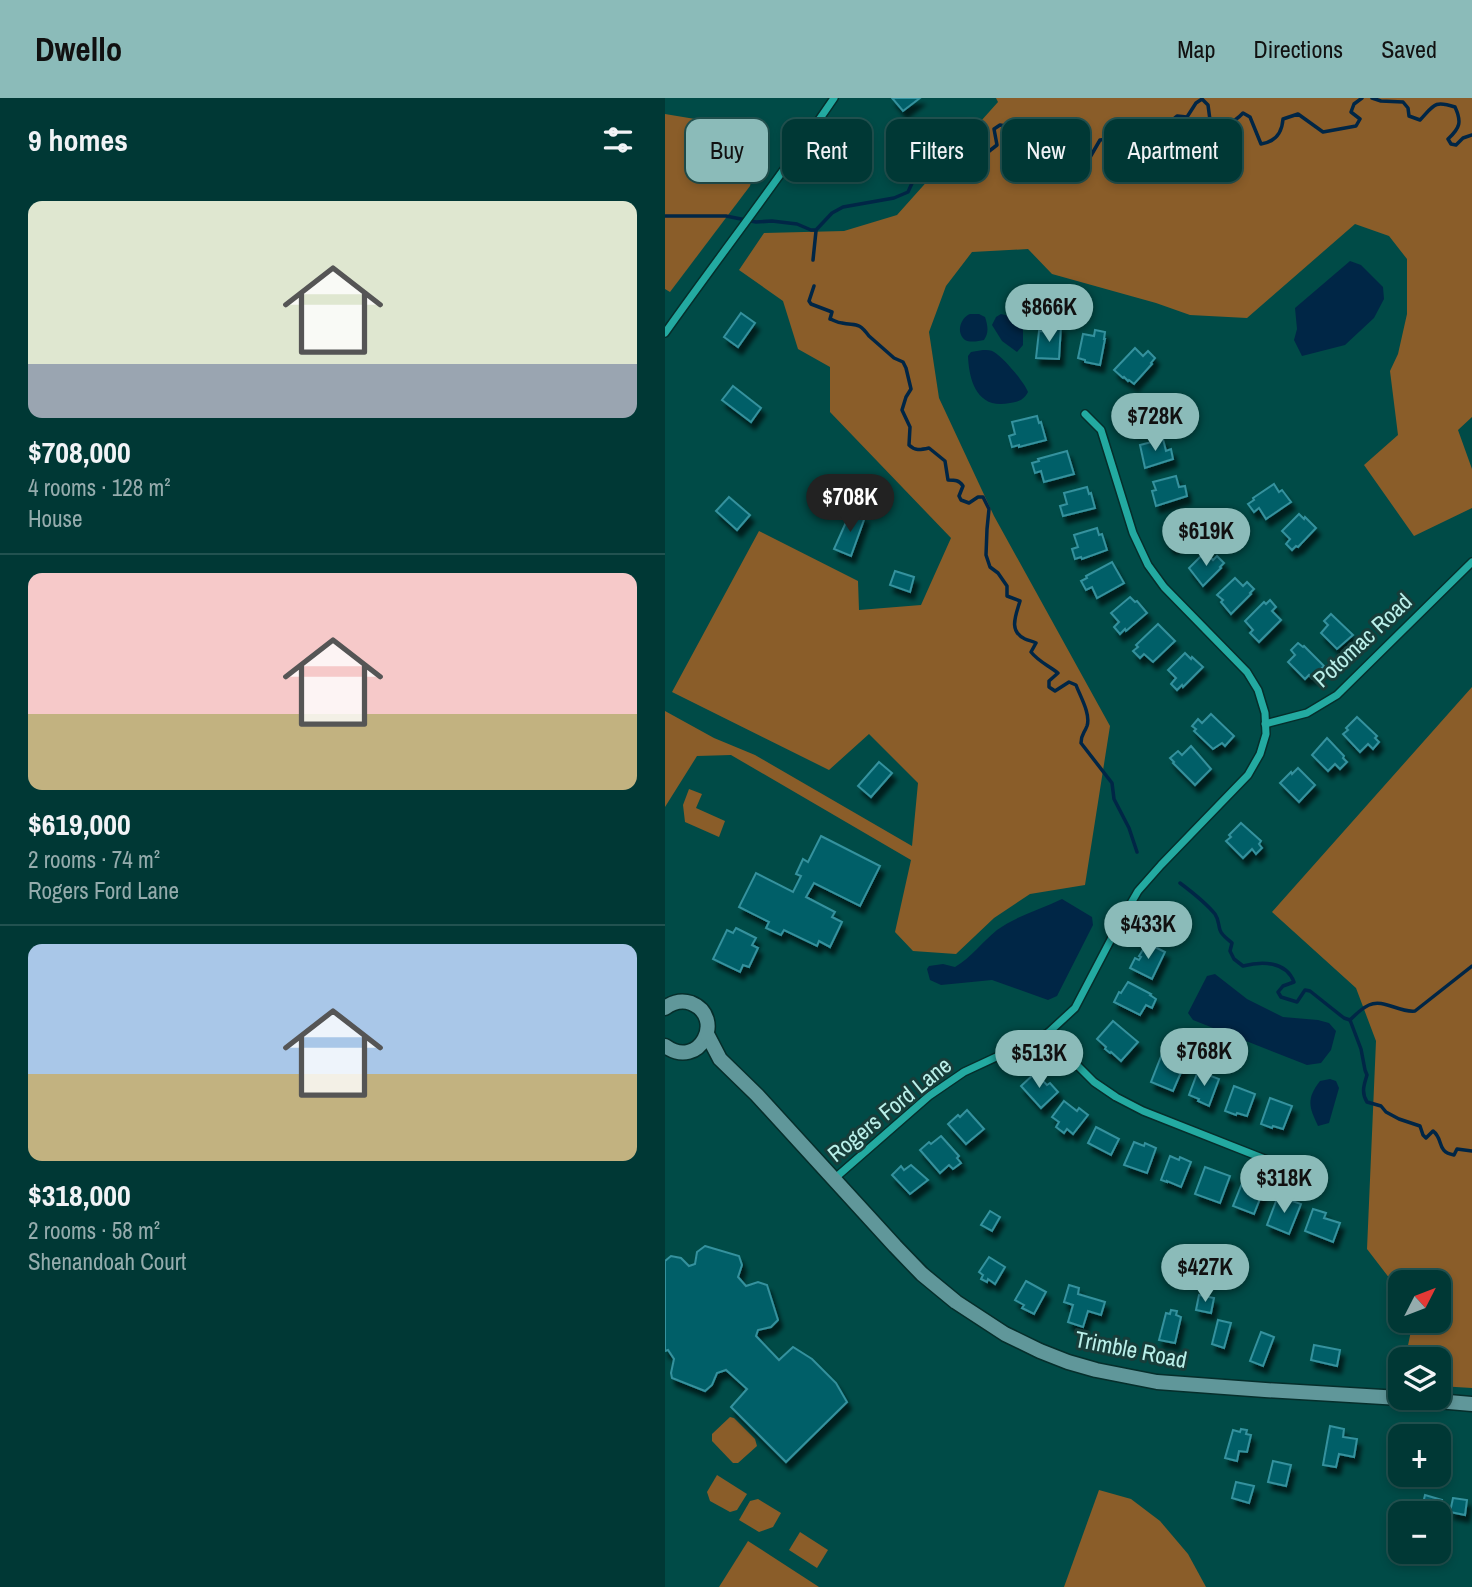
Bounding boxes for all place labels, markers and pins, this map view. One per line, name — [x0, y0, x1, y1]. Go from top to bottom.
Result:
pin: $866K — [1000, 285, 1098, 344]
pin: $728K — [1106, 394, 1204, 453]
pin: $708K — [801, 474, 899, 534]
pin: $619K — [1157, 508, 1255, 568]
pin: $433K — [1099, 902, 1197, 961]
pin: $768K — [1155, 1028, 1253, 1088]
pin: $513K — [990, 1030, 1088, 1090]
pin: $318K — [1235, 1156, 1333, 1215]
pin: $427K — [1156, 1244, 1254, 1304]

